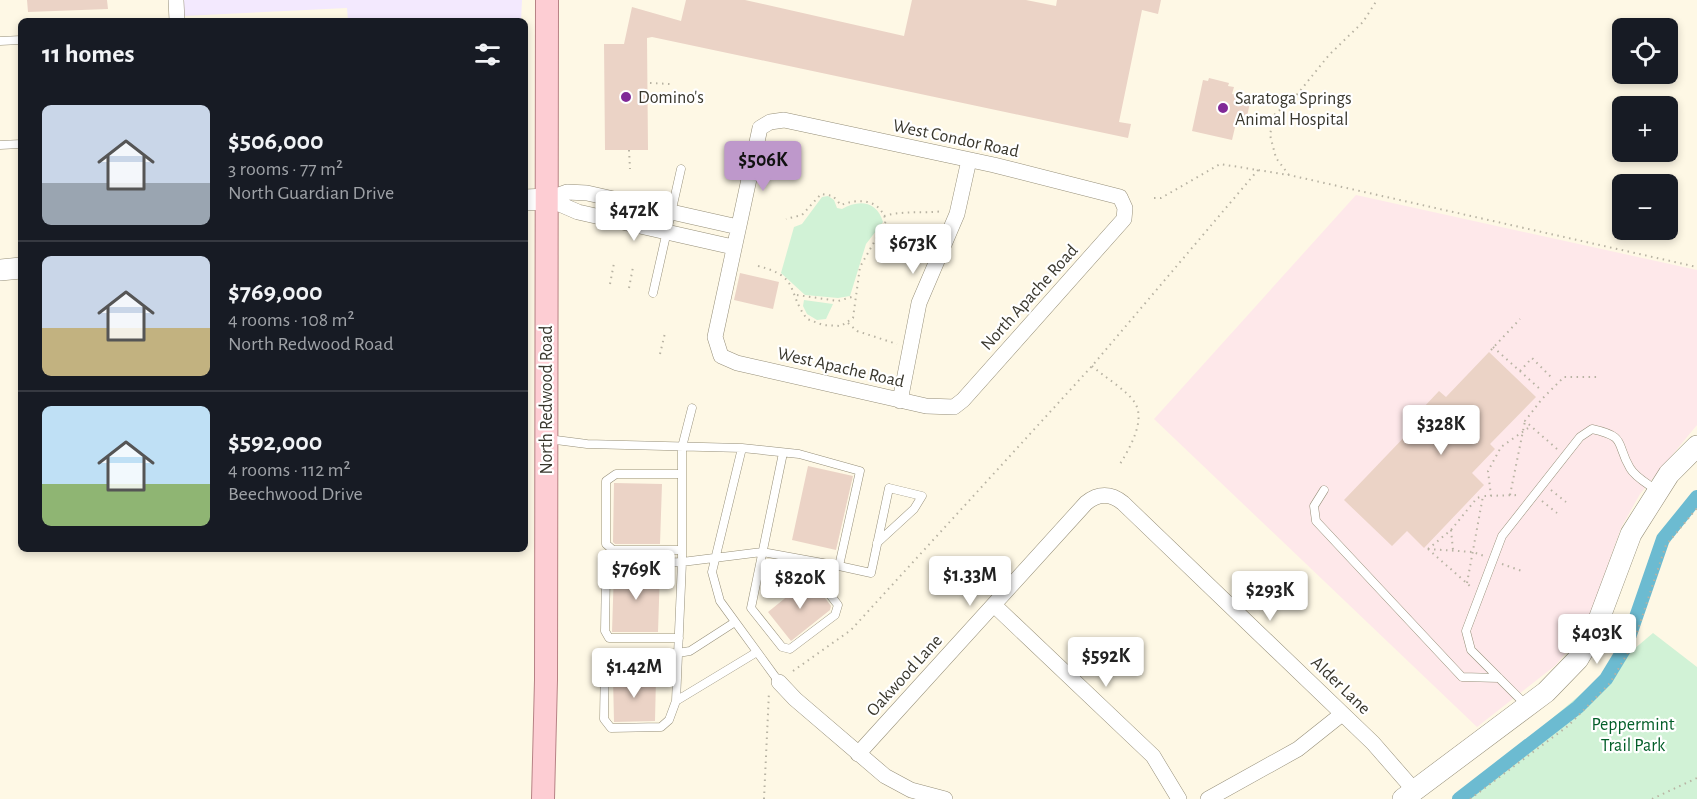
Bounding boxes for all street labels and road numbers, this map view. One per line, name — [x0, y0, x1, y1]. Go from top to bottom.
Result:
street label: West Condor Road — [891, 117, 1020, 161]
street label: North Apache Road — [978, 241, 1082, 354]
street label: North Redwood Road — [538, 325, 556, 475]
street label: West Apache Road — [776, 345, 906, 391]
street label: Oakwood Lane — [864, 631, 946, 720]
street label: Alder Lane — [1307, 653, 1373, 718]

